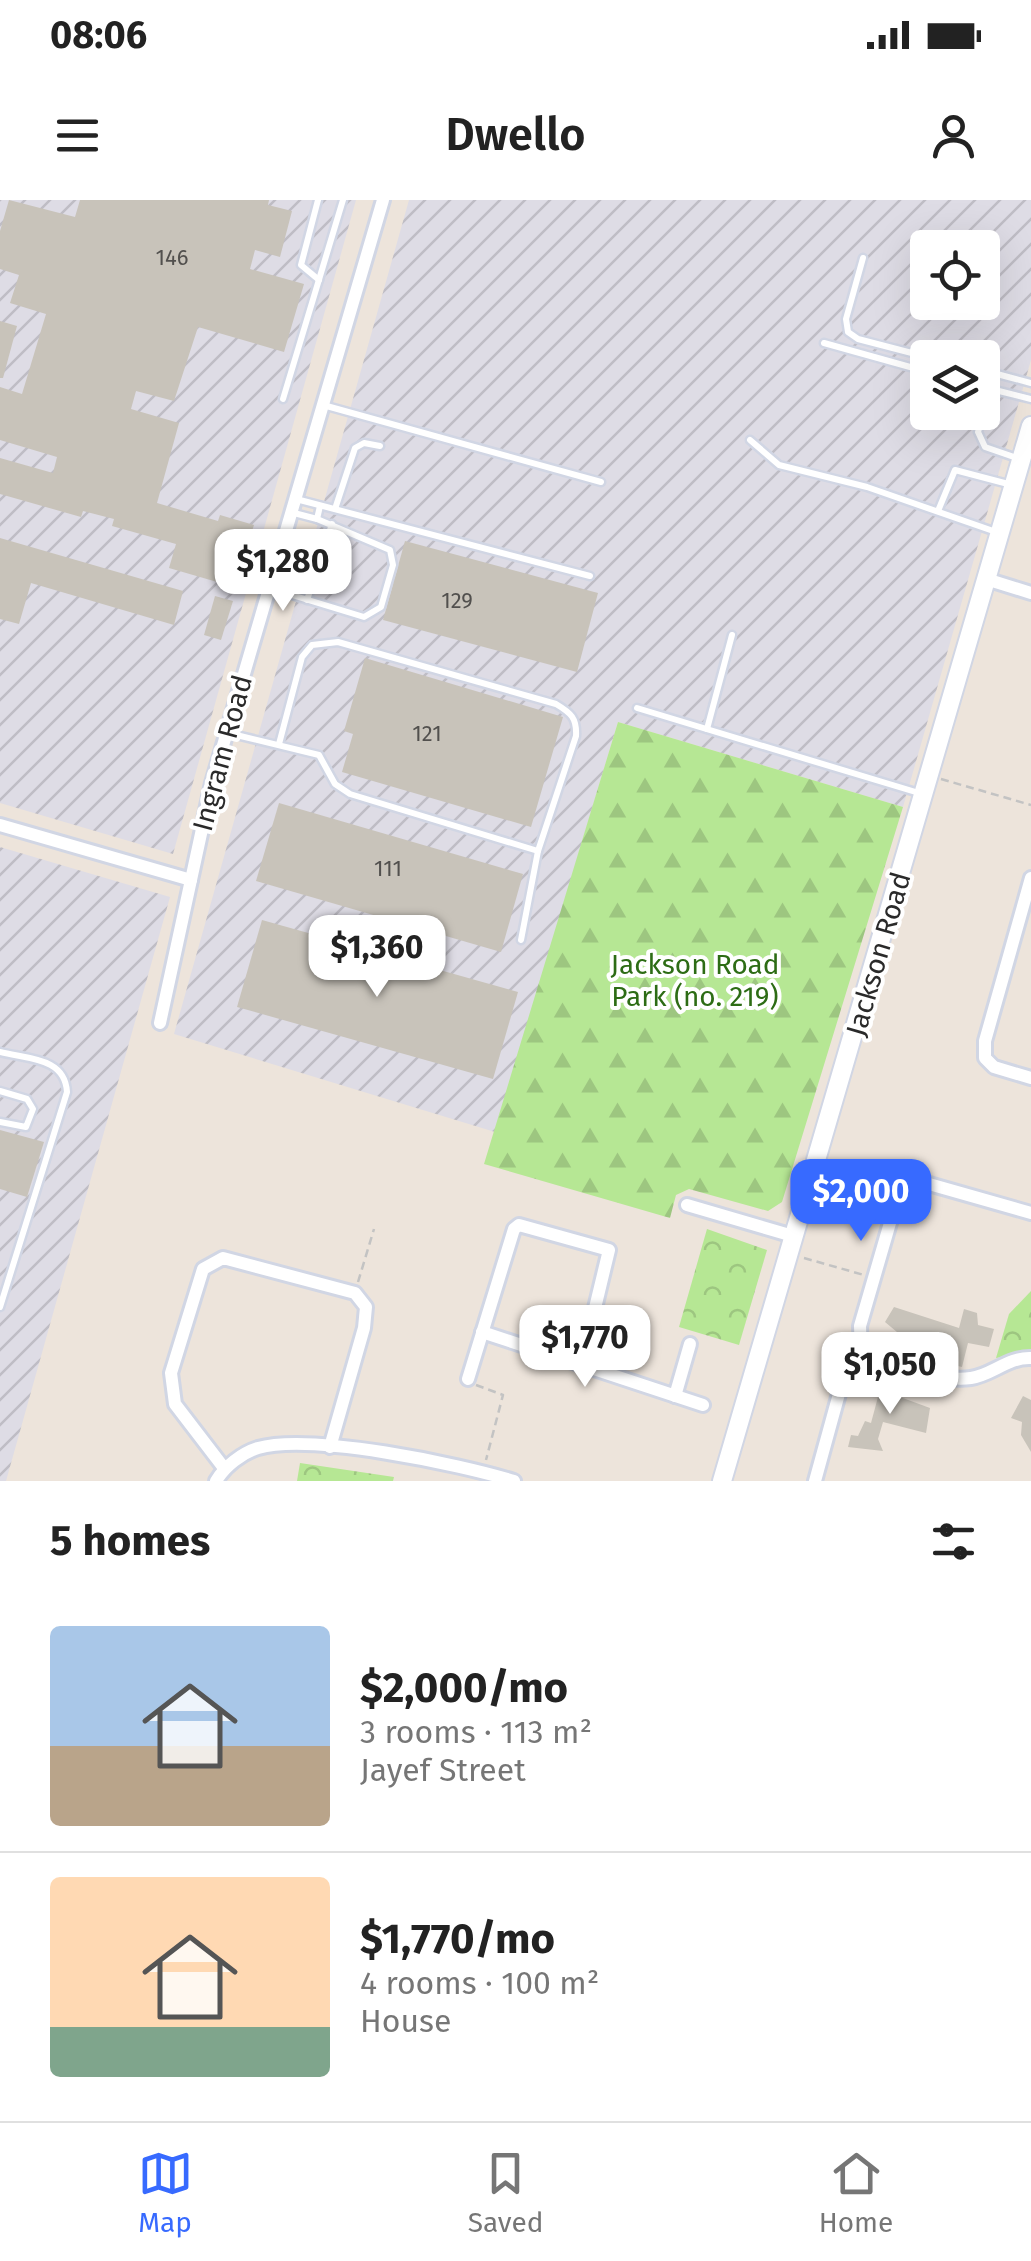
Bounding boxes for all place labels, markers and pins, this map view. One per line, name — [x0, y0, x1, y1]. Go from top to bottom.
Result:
pin: $1,280 — [202, 529, 364, 614]
pin: $1,360 — [296, 915, 458, 1000]
pin: $2,000 — [780, 1159, 942, 1244]
pin: $1,770 — [504, 1305, 666, 1390]
pin: $1,050 — [809, 1332, 971, 1417]

